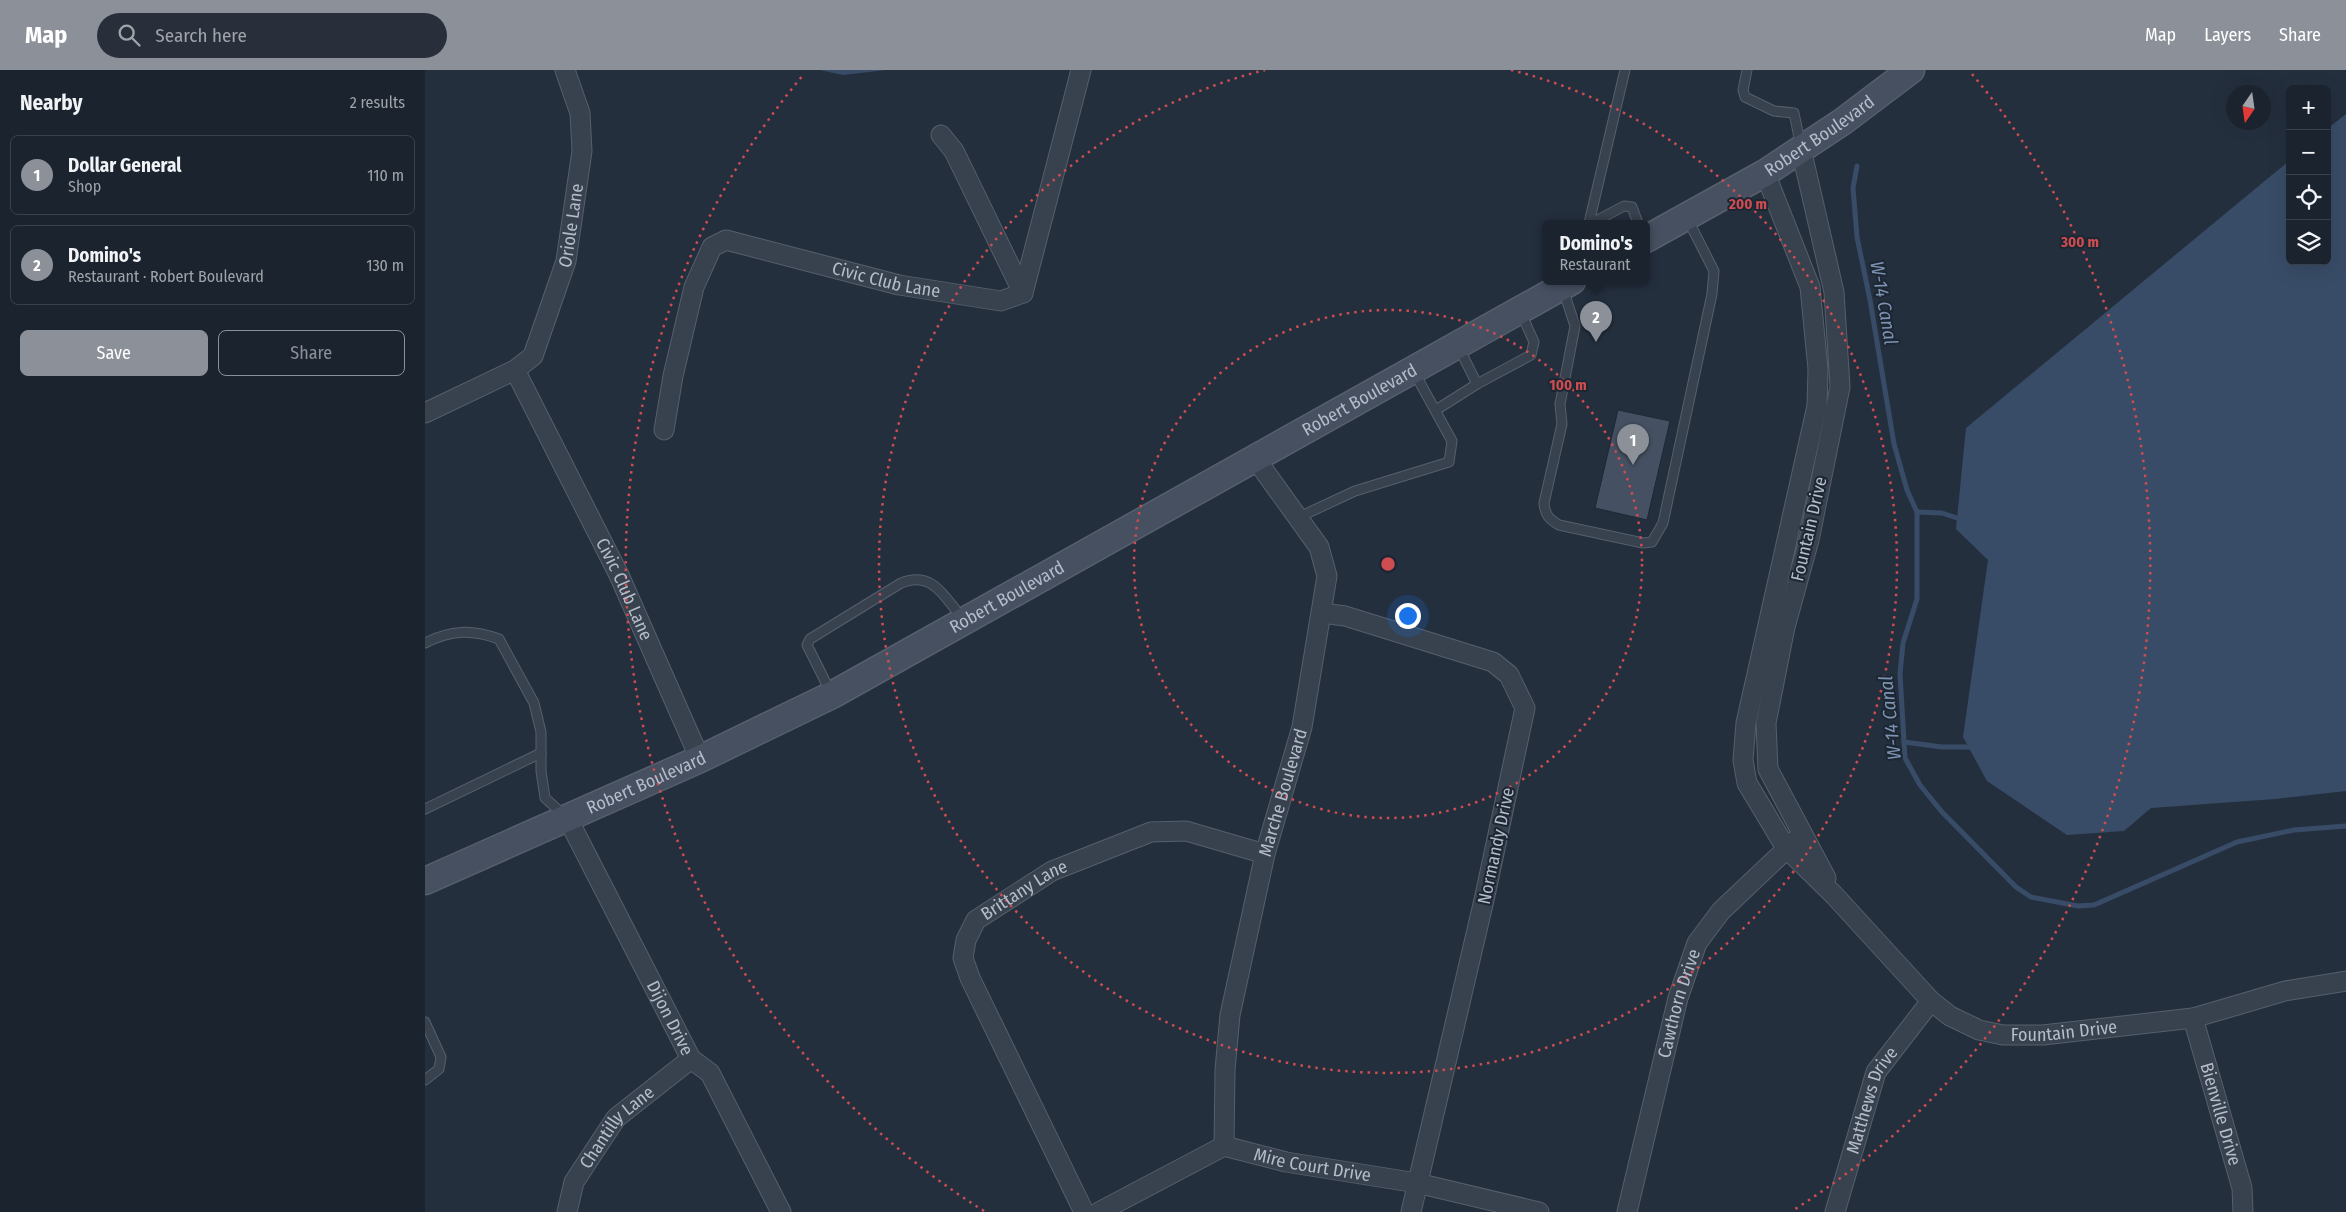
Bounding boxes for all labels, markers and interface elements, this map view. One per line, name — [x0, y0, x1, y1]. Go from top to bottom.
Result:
search box — [97, 13, 447, 58]
text: Map — [25, 21, 67, 49]
icon: search — [115, 21, 143, 49]
text: Search here — [155, 24, 247, 47]
text: Map — [2145, 24, 2176, 46]
text: Layers — [2204, 24, 2251, 46]
text: Share — [2279, 24, 2321, 46]
north arrow — [2226, 85, 2271, 130]
map controls — [2286, 85, 2331, 265]
button: + — [2286, 85, 2331, 130]
text: Nearby — [20, 90, 82, 116]
street label: Robert Boulevard — [1760, 91, 1879, 181]
text: 2 results — [350, 93, 405, 112]
button: − — [2286, 130, 2331, 175]
text: Dollar General — [68, 154, 181, 177]
text: 1 — [34, 166, 40, 185]
text: 110 m — [367, 166, 404, 185]
button: locate — [2286, 175, 2331, 220]
text: Shop — [68, 177, 101, 196]
street label: Oriole Lane — [554, 182, 588, 271]
text: 200 m — [1728, 195, 1767, 213]
popup — [1542, 220, 1650, 285]
button: layers — [2286, 220, 2331, 265]
text: Domino's — [1559, 232, 1633, 255]
text: 300 m — [2060, 233, 2099, 251]
text: Domino's — [68, 244, 141, 267]
text: Restaurant — [1559, 255, 1631, 274]
text: 2 — [33, 256, 41, 275]
text: 130 m — [366, 256, 404, 275]
street label: Civic Club Lane — [830, 257, 942, 302]
water label: W-14 Canal — [1865, 259, 1903, 347]
text: Restaurant · Robert Boulevard — [68, 267, 264, 286]
pin: 2 — [1580, 301, 1612, 342]
button: Save — [20, 330, 208, 376]
button: Share — [218, 330, 405, 376]
street label: Robert Boulevard — [1298, 359, 1421, 441]
text: 100 m — [1549, 376, 1587, 394]
pin: 1 — [1617, 424, 1649, 465]
street label: Fountain Drive — [1786, 475, 1832, 583]
street label: Civic Club Lane — [591, 534, 657, 644]
centre of rings — [1379, 555, 1397, 573]
street label: Robert Boulevard — [946, 556, 1068, 638]
your location — [1395, 603, 1421, 629]
water label: W-14 Canal — [1874, 675, 1906, 761]
street label: Marche Boulevard — [1254, 726, 1312, 859]
street label: Robert Boulevard — [583, 747, 710, 819]
street label: Normandy Drive — [1473, 785, 1519, 906]
street label: Brittany Lane — [977, 855, 1070, 925]
street label: Cawthorn Drive — [1653, 946, 1705, 1060]
street label: Dijon Drive — [642, 977, 698, 1059]
street label: Fountain Drive — [2011, 1016, 2118, 1046]
street label: Matthews Drive — [1842, 1042, 1903, 1156]
street label: Bienville Drive — [2195, 1060, 2246, 1168]
street label: Chantilly Lane — [575, 1081, 659, 1173]
street label: Mire Court Drive — [1252, 1143, 1373, 1186]

